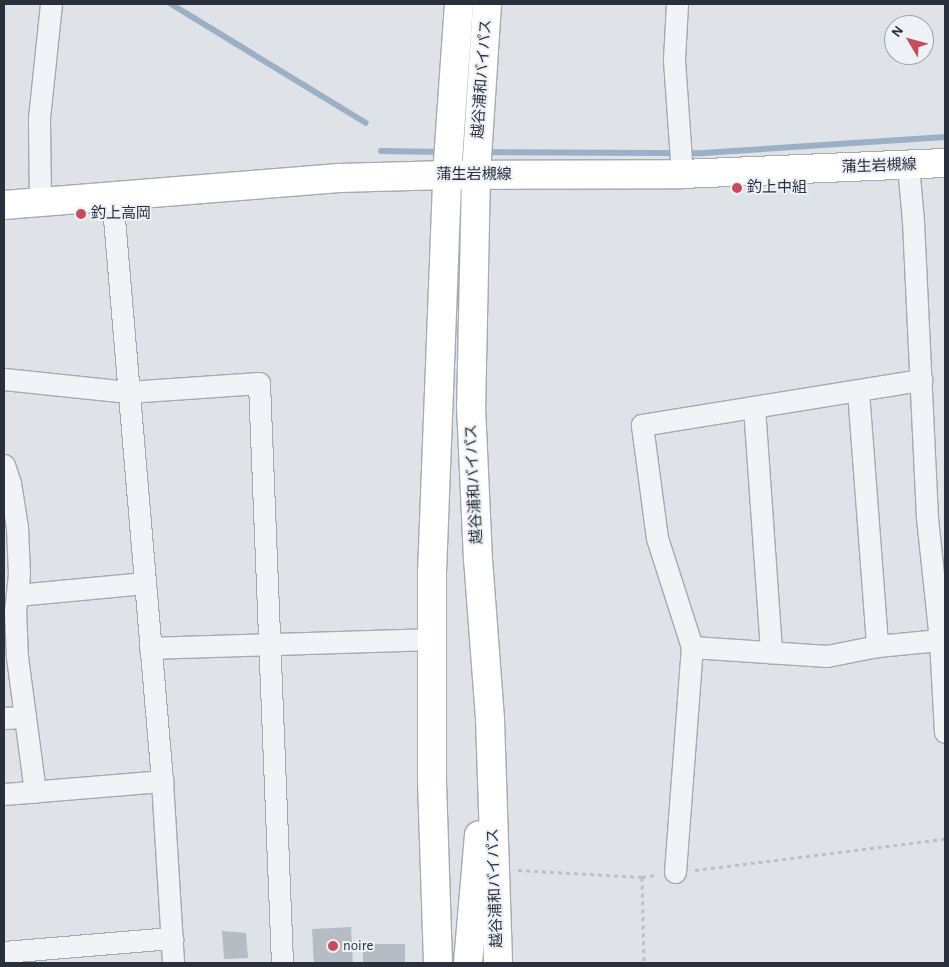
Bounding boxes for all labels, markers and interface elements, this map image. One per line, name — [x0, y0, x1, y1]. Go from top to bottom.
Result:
north arrow — [884, 15, 934, 65]
street label: 越谷浦和バイパス — [469, 19, 495, 139]
text: N — [889, 23, 906, 40]
street label: 蒲生岩槻線 — [841, 156, 917, 176]
street label: 蒲生岩槻線 — [437, 166, 511, 184]
place label: 釣上中組 — [747, 179, 807, 197]
marker: 釣上中組 — [731, 182, 743, 194]
place label: 釣上高岡 — [91, 205, 151, 223]
marker: 釣上高岡 — [75, 208, 87, 220]
street label: 越谷浦和バイパス — [462, 424, 486, 544]
street label: 越谷浦和バイパス — [484, 828, 506, 948]
place label: noire — [343, 937, 373, 955]
marker: noire — [327, 940, 339, 952]

